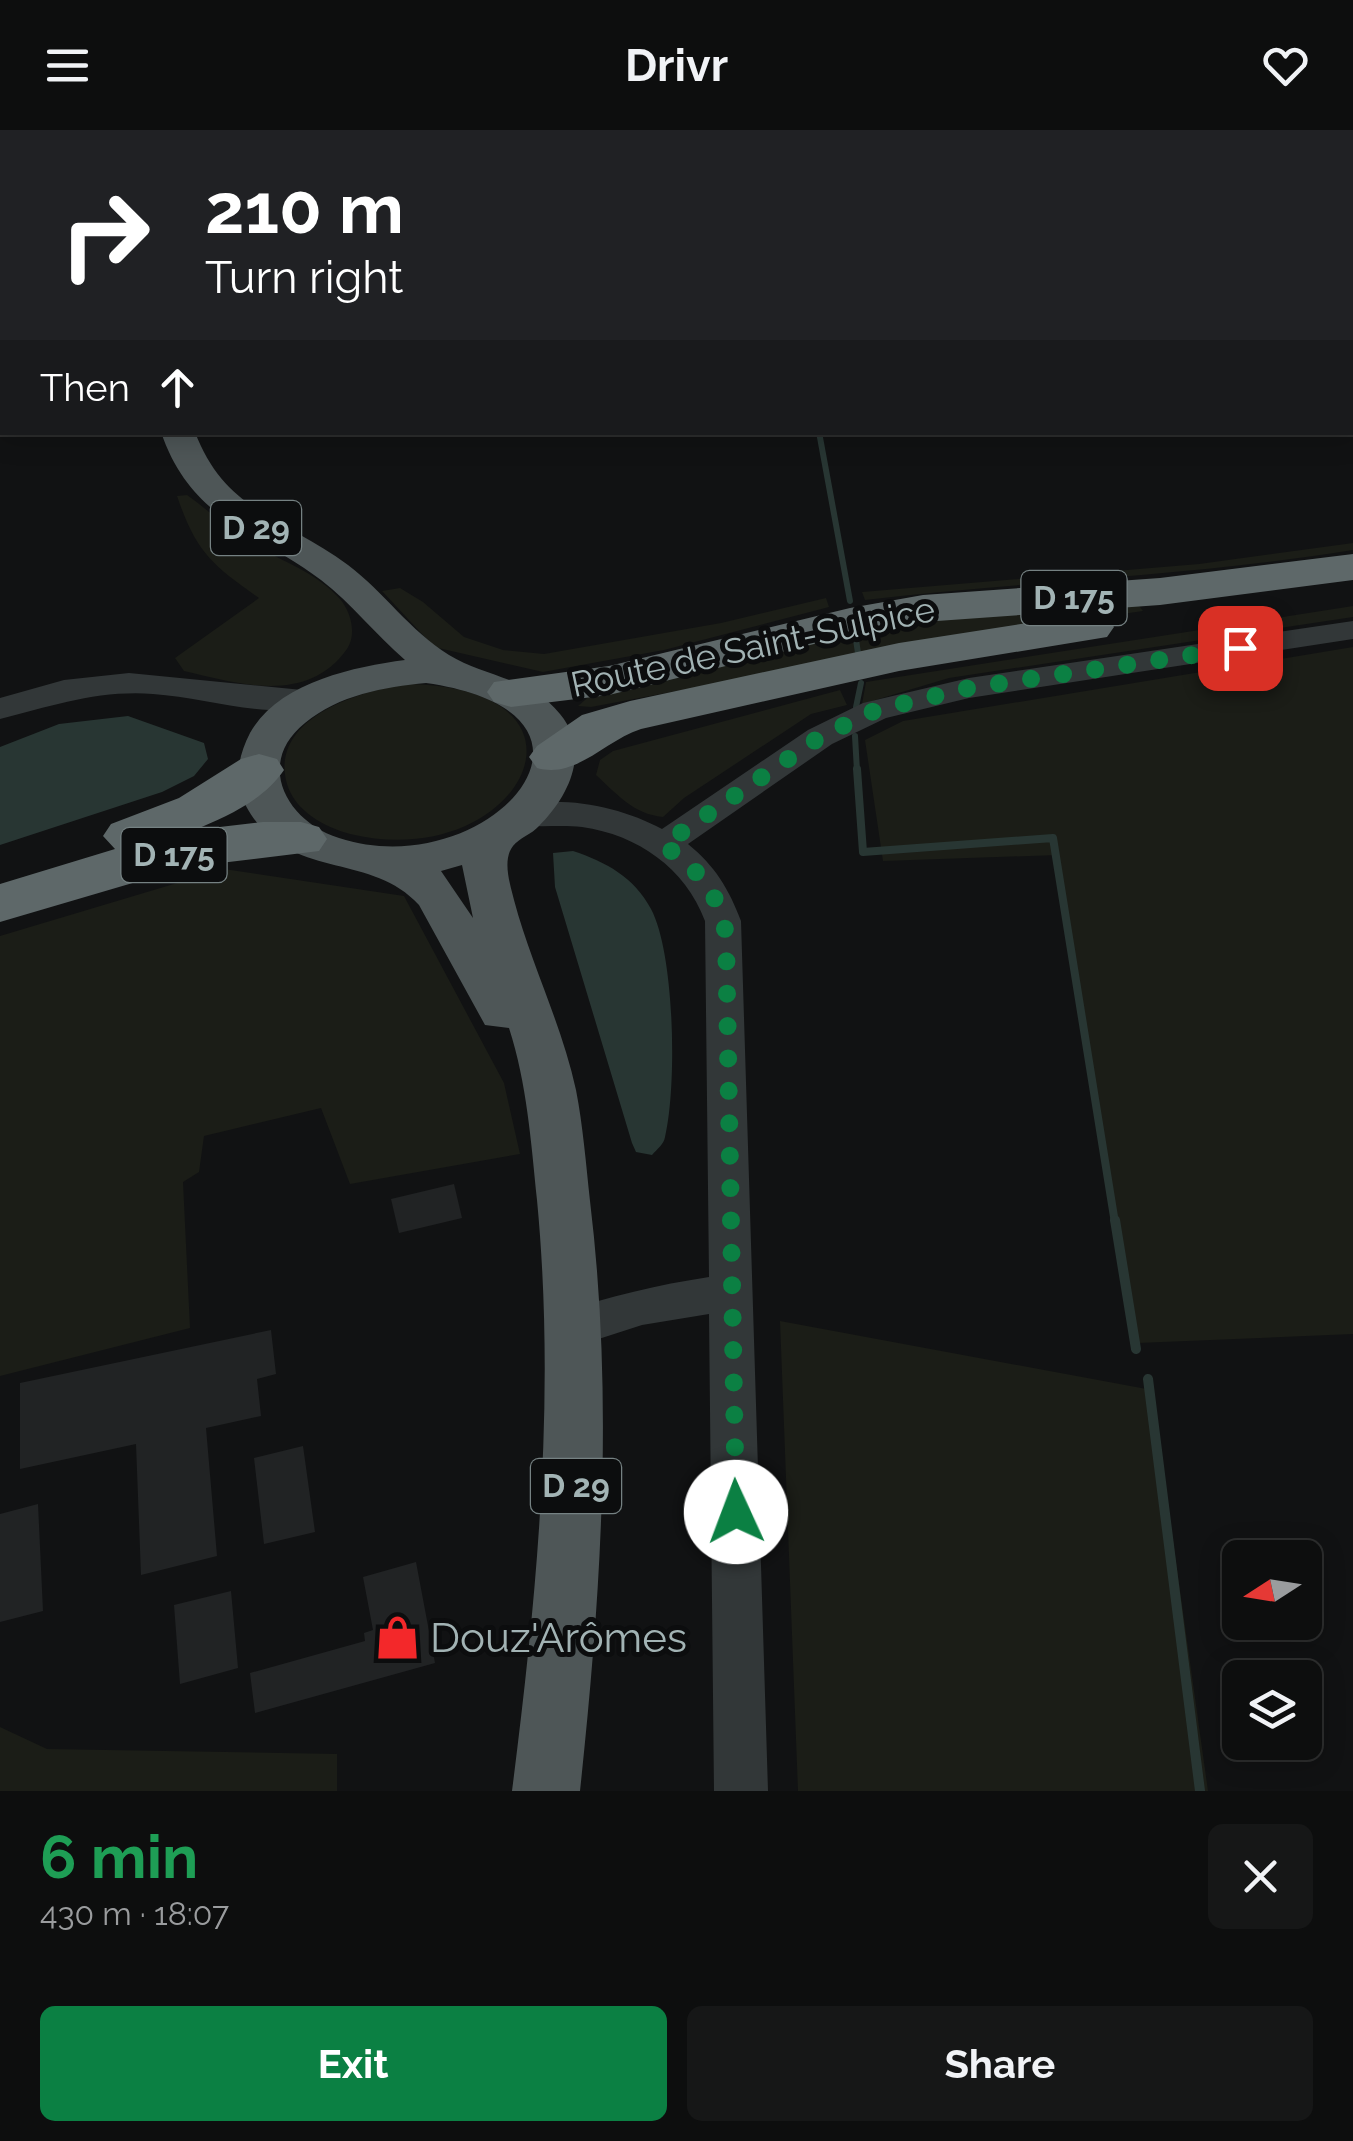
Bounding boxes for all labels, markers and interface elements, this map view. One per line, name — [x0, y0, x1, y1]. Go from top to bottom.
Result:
icon: menu — [40, 38, 95, 93]
icon: heart — [1258, 38, 1313, 93]
text: Drivr — [625, 39, 728, 92]
text: 210 m — [205, 167, 404, 249]
icon: right — [40, 170, 170, 300]
text: Turn right — [205, 251, 403, 304]
icon: ahead — [150, 360, 205, 415]
text: Then — [40, 365, 130, 410]
road number: D 29 — [211, 501, 301, 555]
road number: D 175 — [1022, 571, 1126, 625]
street label: Route de Saint-Sulpice — [567, 588, 939, 705]
pin — [1198, 606, 1283, 691]
icon: arrive — [1213, 621, 1268, 676]
road number: D 175 — [121, 828, 226, 882]
road number: D 29 — [531, 1459, 621, 1513]
position arrow — [684, 1460, 788, 1564]
north arrow — [1222, 1540, 1322, 1640]
map controls — [1222, 1540, 1322, 1760]
shop icon: Douz'Arômes — [373, 1613, 421, 1661]
place label: Douz'Arômes — [430, 1613, 687, 1662]
button: layers — [1222, 1660, 1322, 1760]
text: 6 min — [40, 1822, 198, 1892]
button: close — [1208, 1824, 1313, 1929]
text: 430 m · 18:07 — [40, 1895, 229, 1932]
button: Exit — [40, 2006, 667, 2121]
button: Share — [687, 2006, 1313, 2121]

